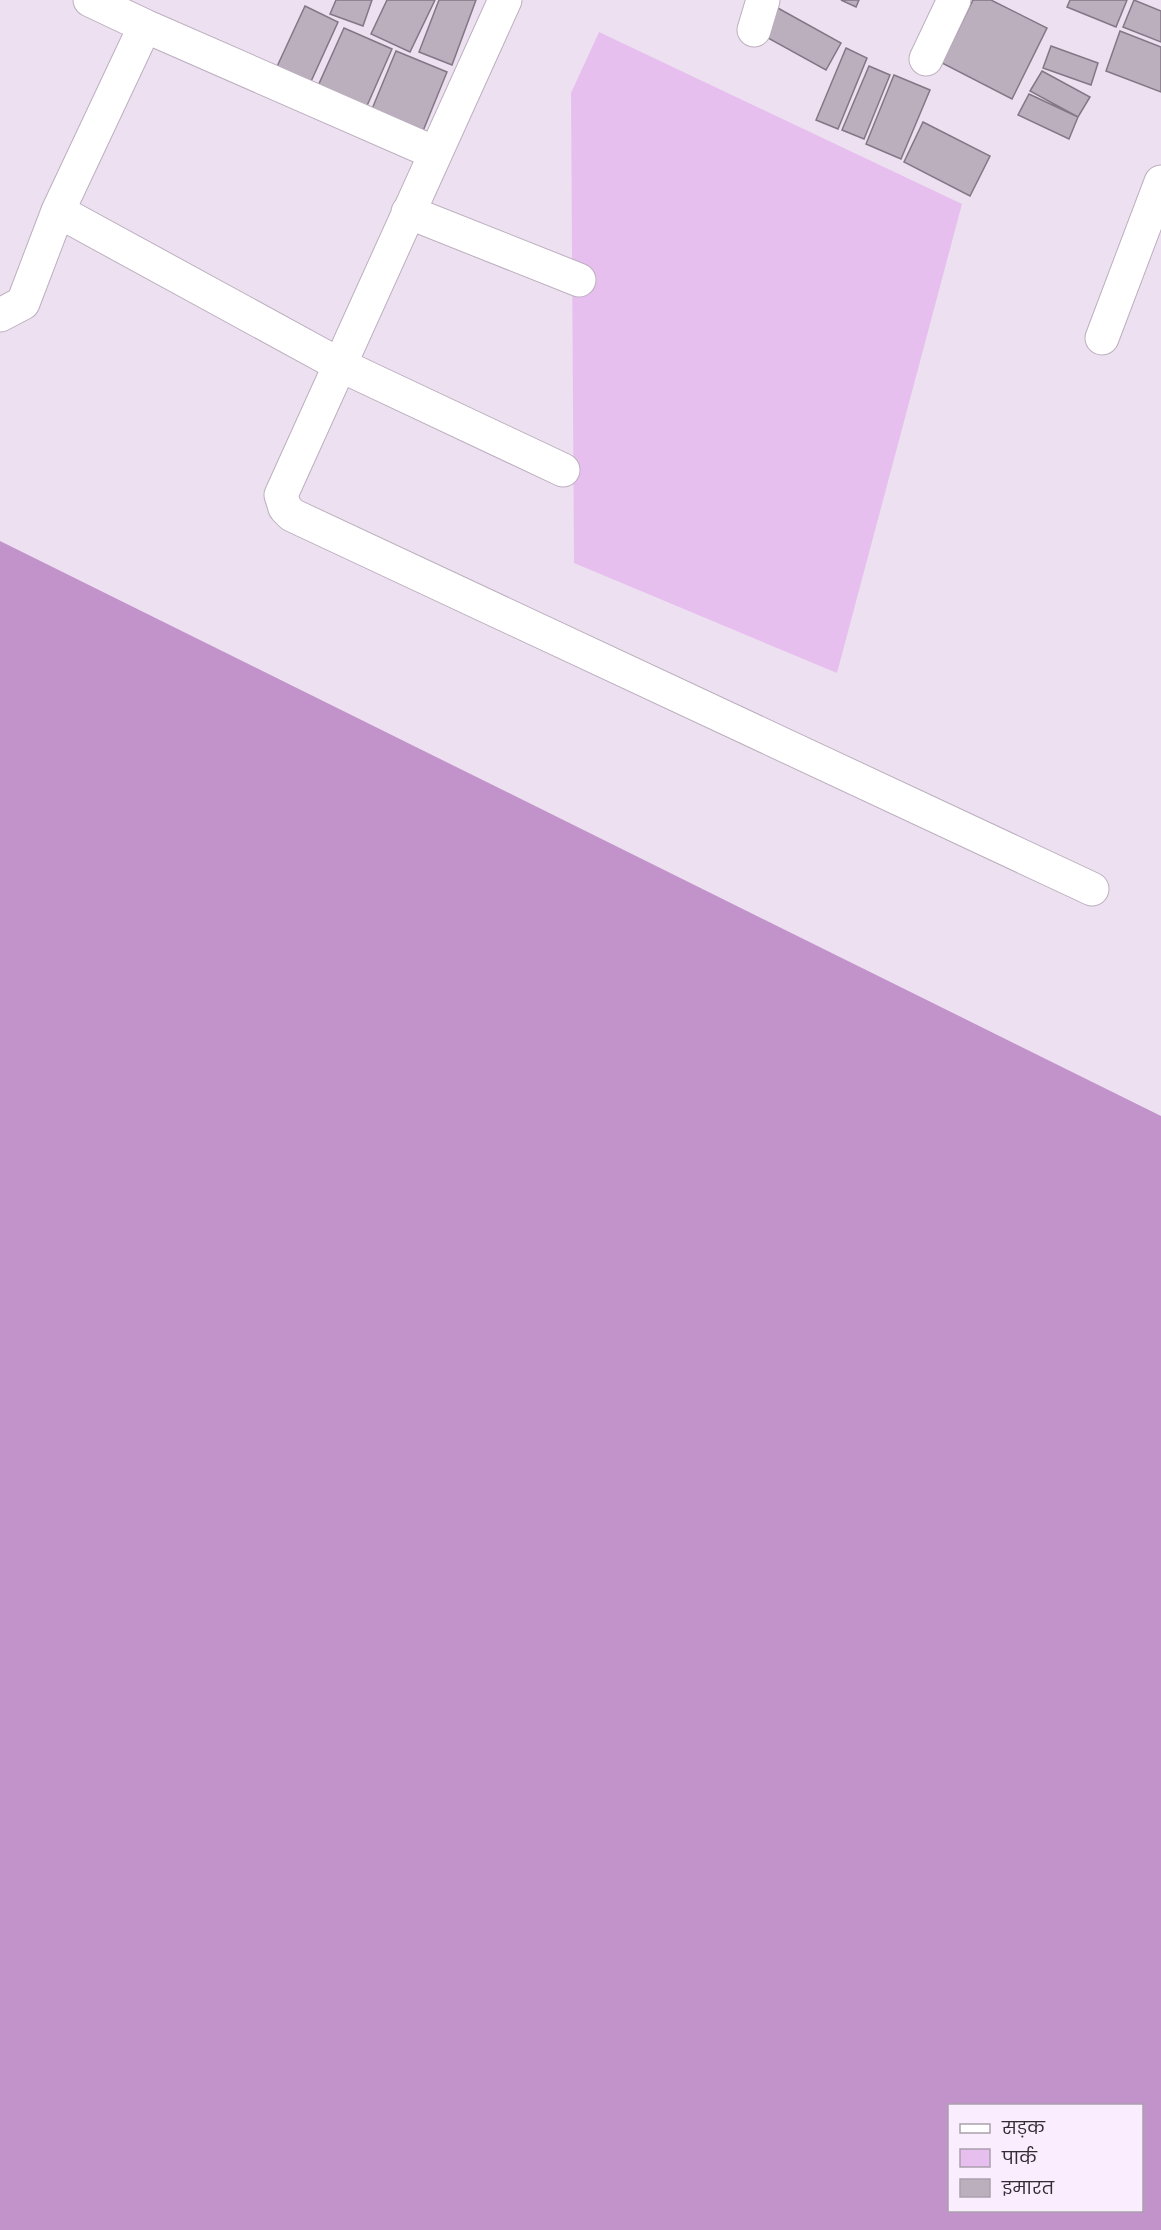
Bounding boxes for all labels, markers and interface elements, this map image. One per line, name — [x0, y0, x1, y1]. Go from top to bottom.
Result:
legend — [948, 2104, 1143, 2212]
text: सड़क — [1001, 2115, 1046, 2140]
text: पार्क — [1001, 2145, 1038, 2170]
text: इमारत — [1001, 2175, 1055, 2200]

